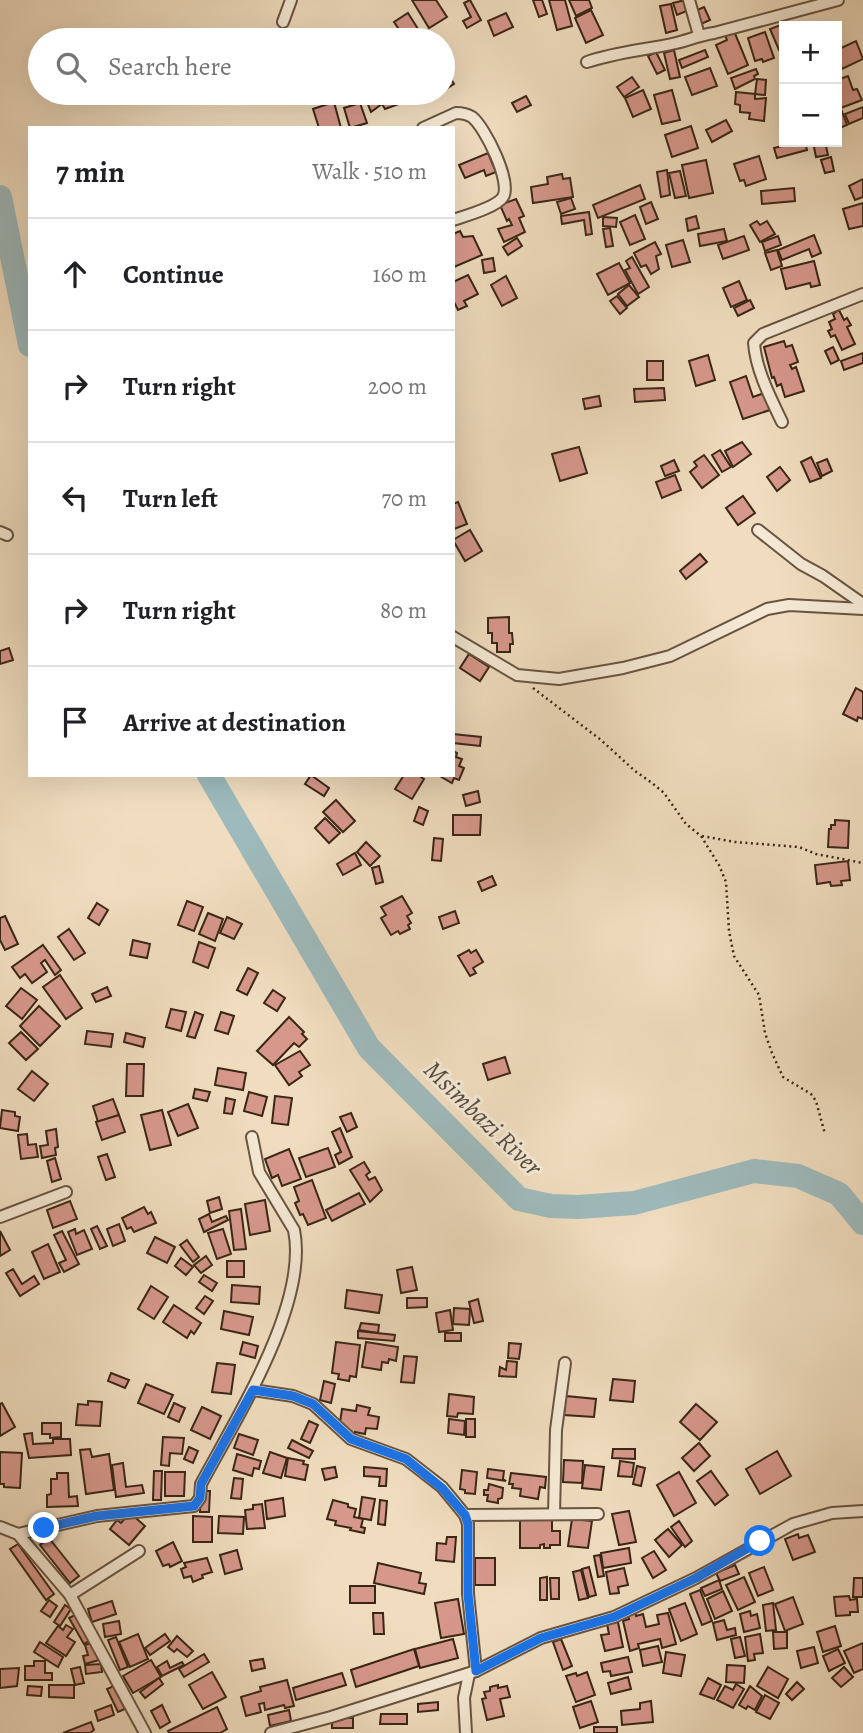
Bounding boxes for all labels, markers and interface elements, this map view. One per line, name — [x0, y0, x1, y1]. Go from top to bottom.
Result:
map controls — [779, 21, 842, 147]
button: + — [779, 21, 842, 84]
search box — [28, 28, 455, 105]
icon: search — [52, 48, 90, 86]
text: Search here — [108, 49, 232, 84]
button: − — [779, 84, 842, 147]
text: 7 min — [56, 152, 125, 192]
text: Walk · 510 m — [312, 156, 427, 187]
icon: ahead — [56, 255, 94, 293]
text: Continue — [123, 257, 224, 292]
text: 160 m — [373, 259, 427, 290]
icon: right — [56, 367, 94, 405]
text: Turn right — [123, 369, 236, 404]
text: 200 m — [368, 371, 427, 402]
icon: left — [56, 479, 94, 517]
text: Turn left — [123, 481, 218, 516]
text: 70 m — [381, 483, 427, 514]
icon: right — [56, 591, 94, 629]
text: Turn right — [123, 593, 236, 628]
text: 80 m — [380, 595, 427, 626]
icon: arrive — [56, 703, 94, 741]
text: Arrive at destination — [123, 705, 346, 740]
water label: Msimbazi River — [416, 1053, 551, 1184]
route end — [28, 1512, 59, 1543]
route start — [744, 1525, 775, 1556]

